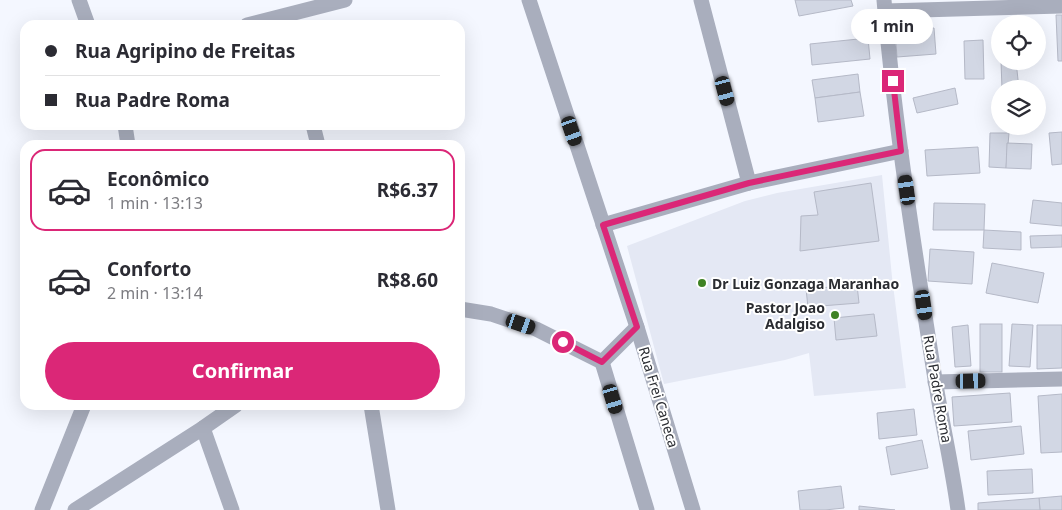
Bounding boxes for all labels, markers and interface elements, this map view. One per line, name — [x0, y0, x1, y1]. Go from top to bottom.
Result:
callout: 1 min — [852, 8, 934, 44]
text: 1 min — [870, 15, 914, 37]
map controls — [991, 15, 1046, 135]
button: locate — [991, 15, 1046, 70]
text: Rua Agripino de Freitas — [75, 38, 295, 64]
route end — [882, 70, 904, 92]
car — [713, 75, 736, 107]
button: layers — [991, 80, 1046, 135]
text: Rua Padre Roma — [75, 87, 230, 113]
car — [560, 114, 583, 148]
text: Econômico — [107, 166, 209, 192]
icon: car — [47, 168, 92, 213]
car — [897, 174, 916, 206]
text: R$6.37 — [377, 177, 438, 203]
text: 1 min · 13:13 — [107, 192, 203, 214]
text: Conforto — [107, 256, 191, 282]
icon: car — [47, 258, 92, 303]
text: R$8.60 — [377, 267, 438, 293]
place label: Dr Luiz Gonzaga Maranhao — [712, 274, 899, 293]
marker: Dr Luiz Gonzaga Maranhao — [696, 277, 708, 289]
text: 2 min · 13:14 — [107, 282, 203, 304]
car — [914, 289, 933, 321]
place label: Pastor Joao Adalgiso — [746, 298, 825, 333]
marker: Pastor Joao Adalgiso — [829, 309, 841, 321]
car — [504, 312, 537, 336]
route start — [552, 331, 574, 353]
street label: Rua Padre Roma — [919, 334, 957, 444]
button: Confirmar — [45, 342, 440, 400]
street label: Rua Frei Caneca — [635, 344, 683, 450]
car — [955, 373, 986, 389]
car — [601, 382, 624, 416]

